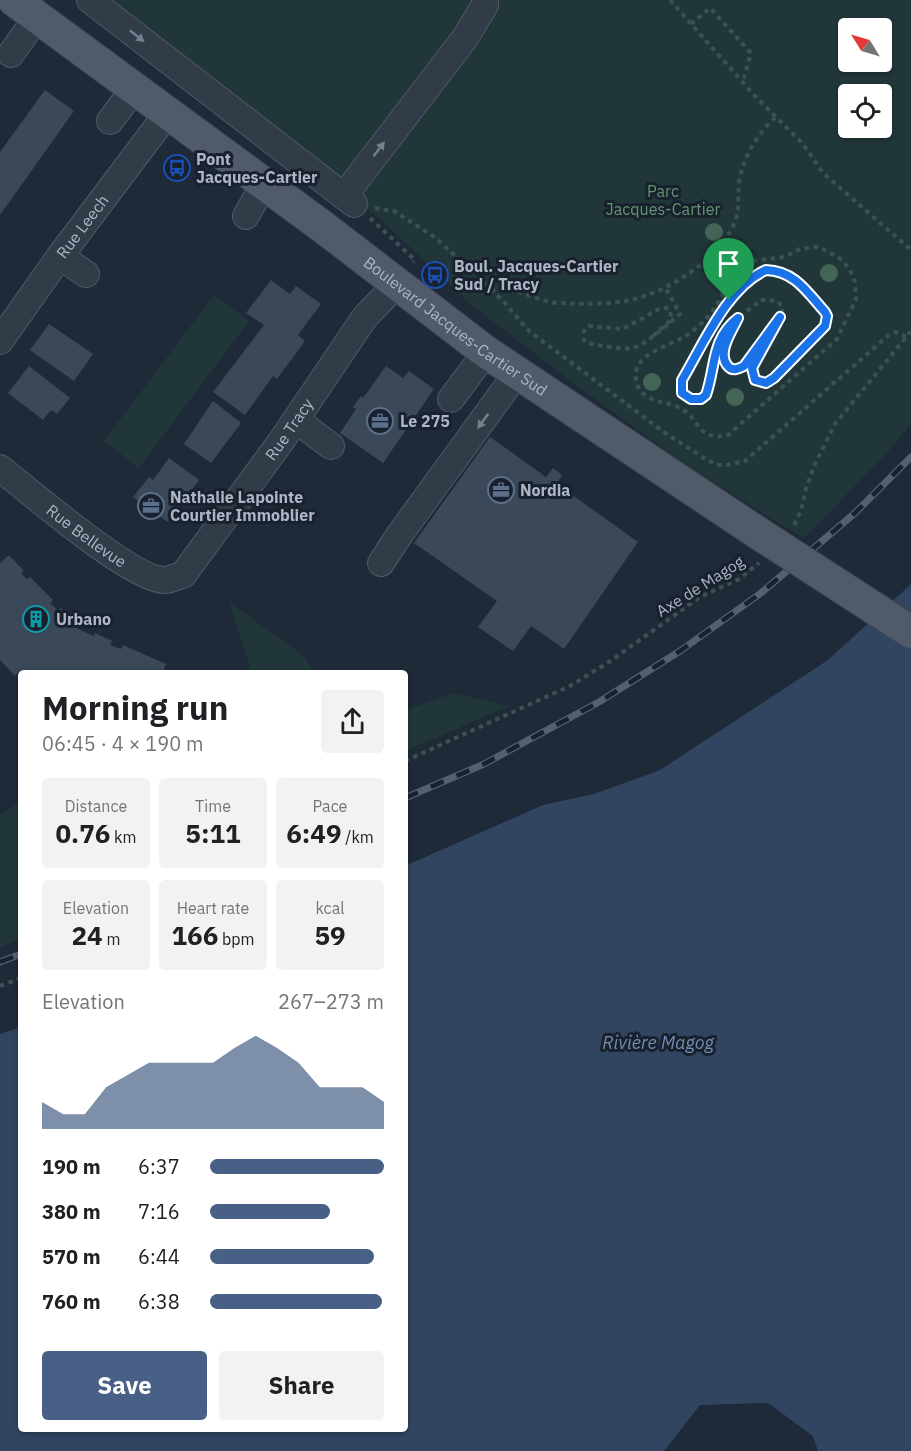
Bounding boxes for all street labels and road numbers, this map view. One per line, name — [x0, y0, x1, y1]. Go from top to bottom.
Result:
street label: Rue Leech — [52, 191, 113, 262]
street label: Boulevard Jacques-Cartier Sud — [360, 252, 551, 400]
street label: Rue Tracy — [261, 394, 317, 464]
street label: Rue Bellevue — [43, 500, 130, 572]
street label: Axe de Magog — [652, 551, 748, 621]

